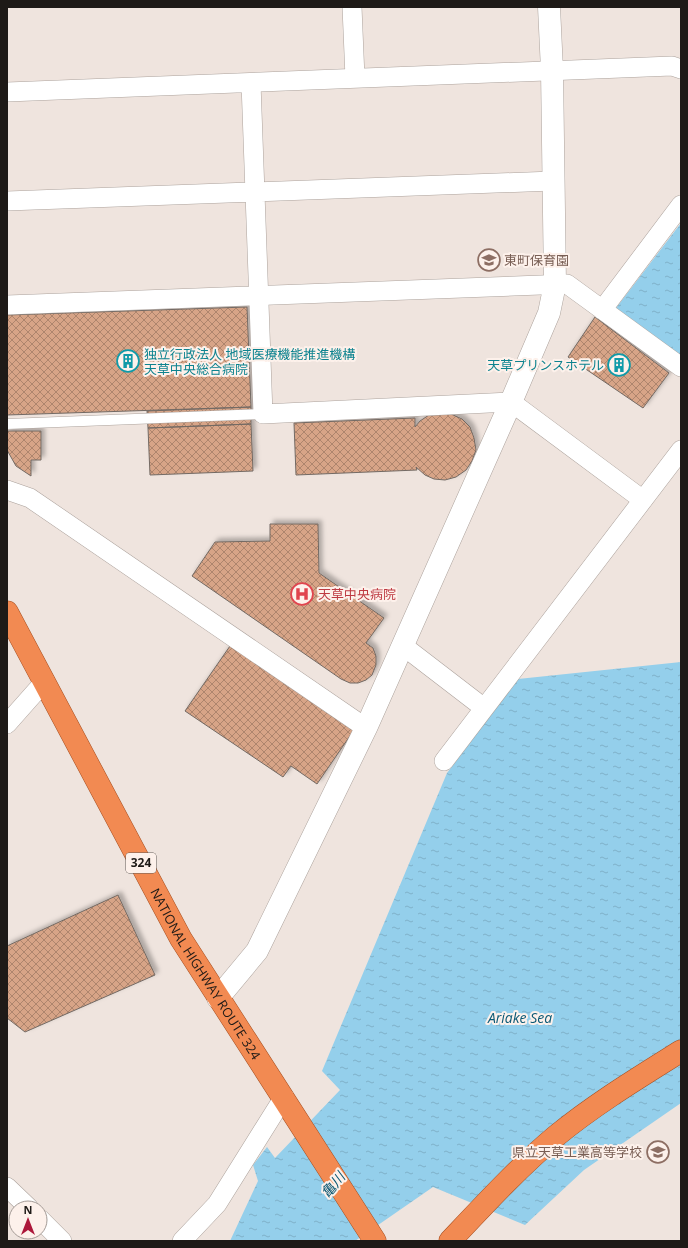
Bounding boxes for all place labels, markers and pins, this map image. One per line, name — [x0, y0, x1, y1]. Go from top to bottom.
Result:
school or university icon: 東町保育園 — [476, 247, 502, 273]
place label: 東町保育園 — [504, 251, 569, 269]
place label: 独立行政法人 地域医療機能推進機構 天草中央総合病院 — [144, 345, 355, 378]
building icon: 独立行政法人 地域医療機能推進機構 天草中央総合病院 — [115, 348, 141, 374]
building icon: 天草プリンスホテル — [606, 352, 632, 378]
place label: 天草プリンスホテル — [487, 356, 604, 374]
hospital icon: 天草中央病院 — [289, 581, 315, 607]
place label: 天草中央病院 — [318, 585, 396, 603]
school or university icon: 県立天草工業高等学校 — [645, 1139, 671, 1165]
place label: 県立天草工業高等学校 — [512, 1143, 642, 1161]

